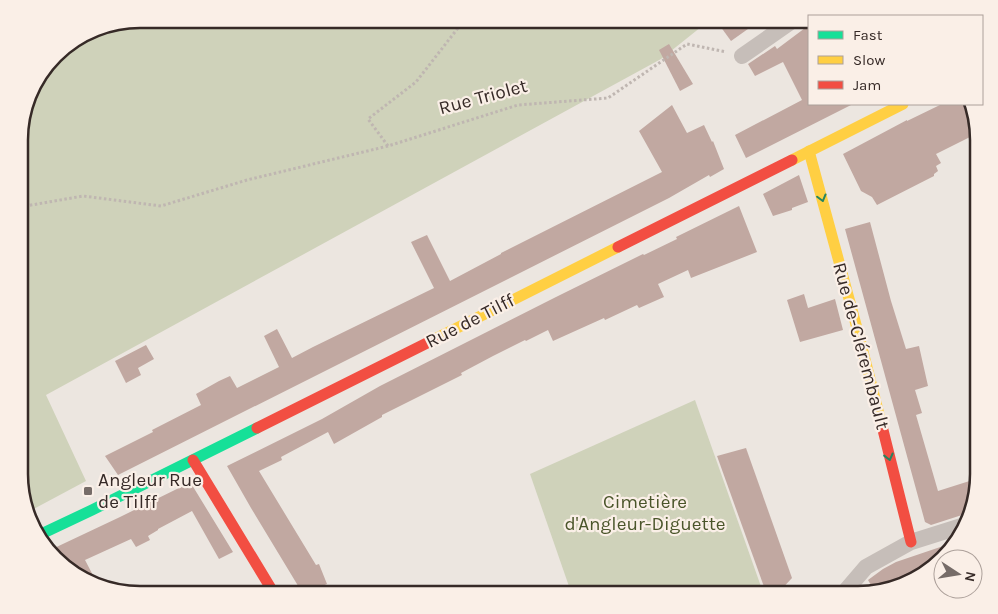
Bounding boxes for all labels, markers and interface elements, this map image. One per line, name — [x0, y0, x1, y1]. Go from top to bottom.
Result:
legend — [808, 15, 983, 105]
text: Fast — [853, 26, 883, 44]
text: Slow — [853, 51, 885, 69]
street label: Rue Triolet — [436, 75, 530, 119]
text: Jam — [853, 76, 881, 94]
one-way arrow — [816, 194, 826, 202]
street label: Rue de-Clérembault — [828, 260, 894, 432]
street label: Rue de Tilff — [422, 289, 518, 353]
one-way arrow — [883, 453, 894, 461]
place label: Angleur Rue de Tilff — [98, 469, 202, 513]
marker: Angleur Rue de Tilff — [82, 485, 94, 497]
park label: Cimetière d'Angleur-Diguette — [564, 491, 726, 535]
north arrow — [933, 549, 983, 599]
text: N — [961, 570, 980, 583]

